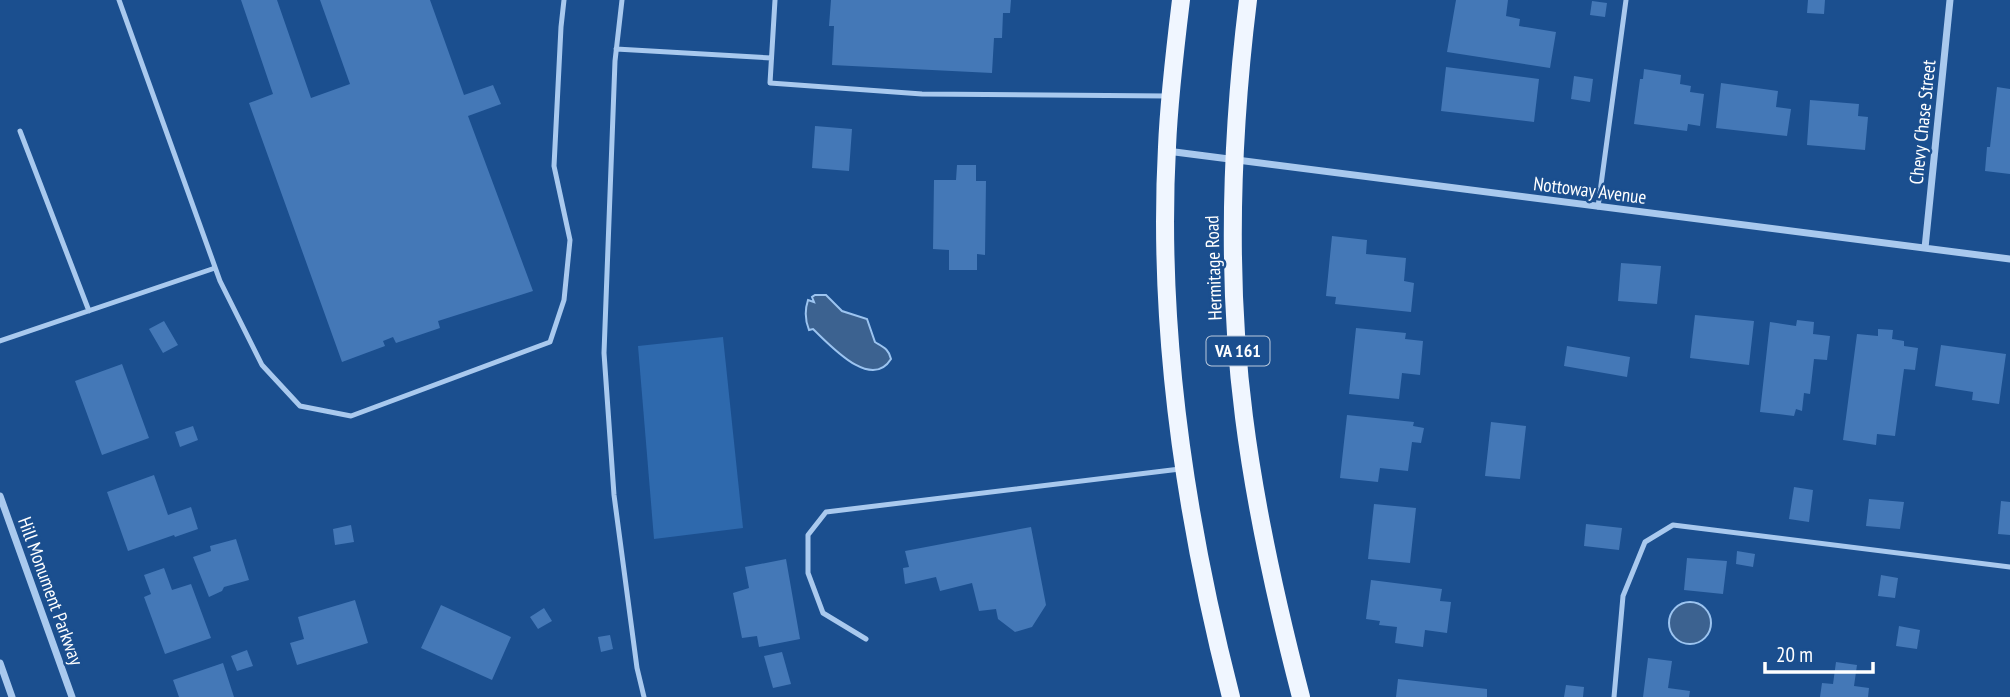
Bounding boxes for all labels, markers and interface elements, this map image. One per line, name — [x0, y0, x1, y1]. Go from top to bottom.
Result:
street label: Chevy Chase Street — [1904, 58, 1941, 185]
street label: Nottoway Avenue — [1532, 171, 1648, 209]
street label: Hermitage Road — [1199, 215, 1227, 321]
road number: VA 161 — [1206, 337, 1270, 366]
street label: Hill Monument Parkway — [13, 514, 89, 669]
scale bar — [1765, 630, 1874, 674]
text: 20 m — [1776, 641, 1813, 668]

